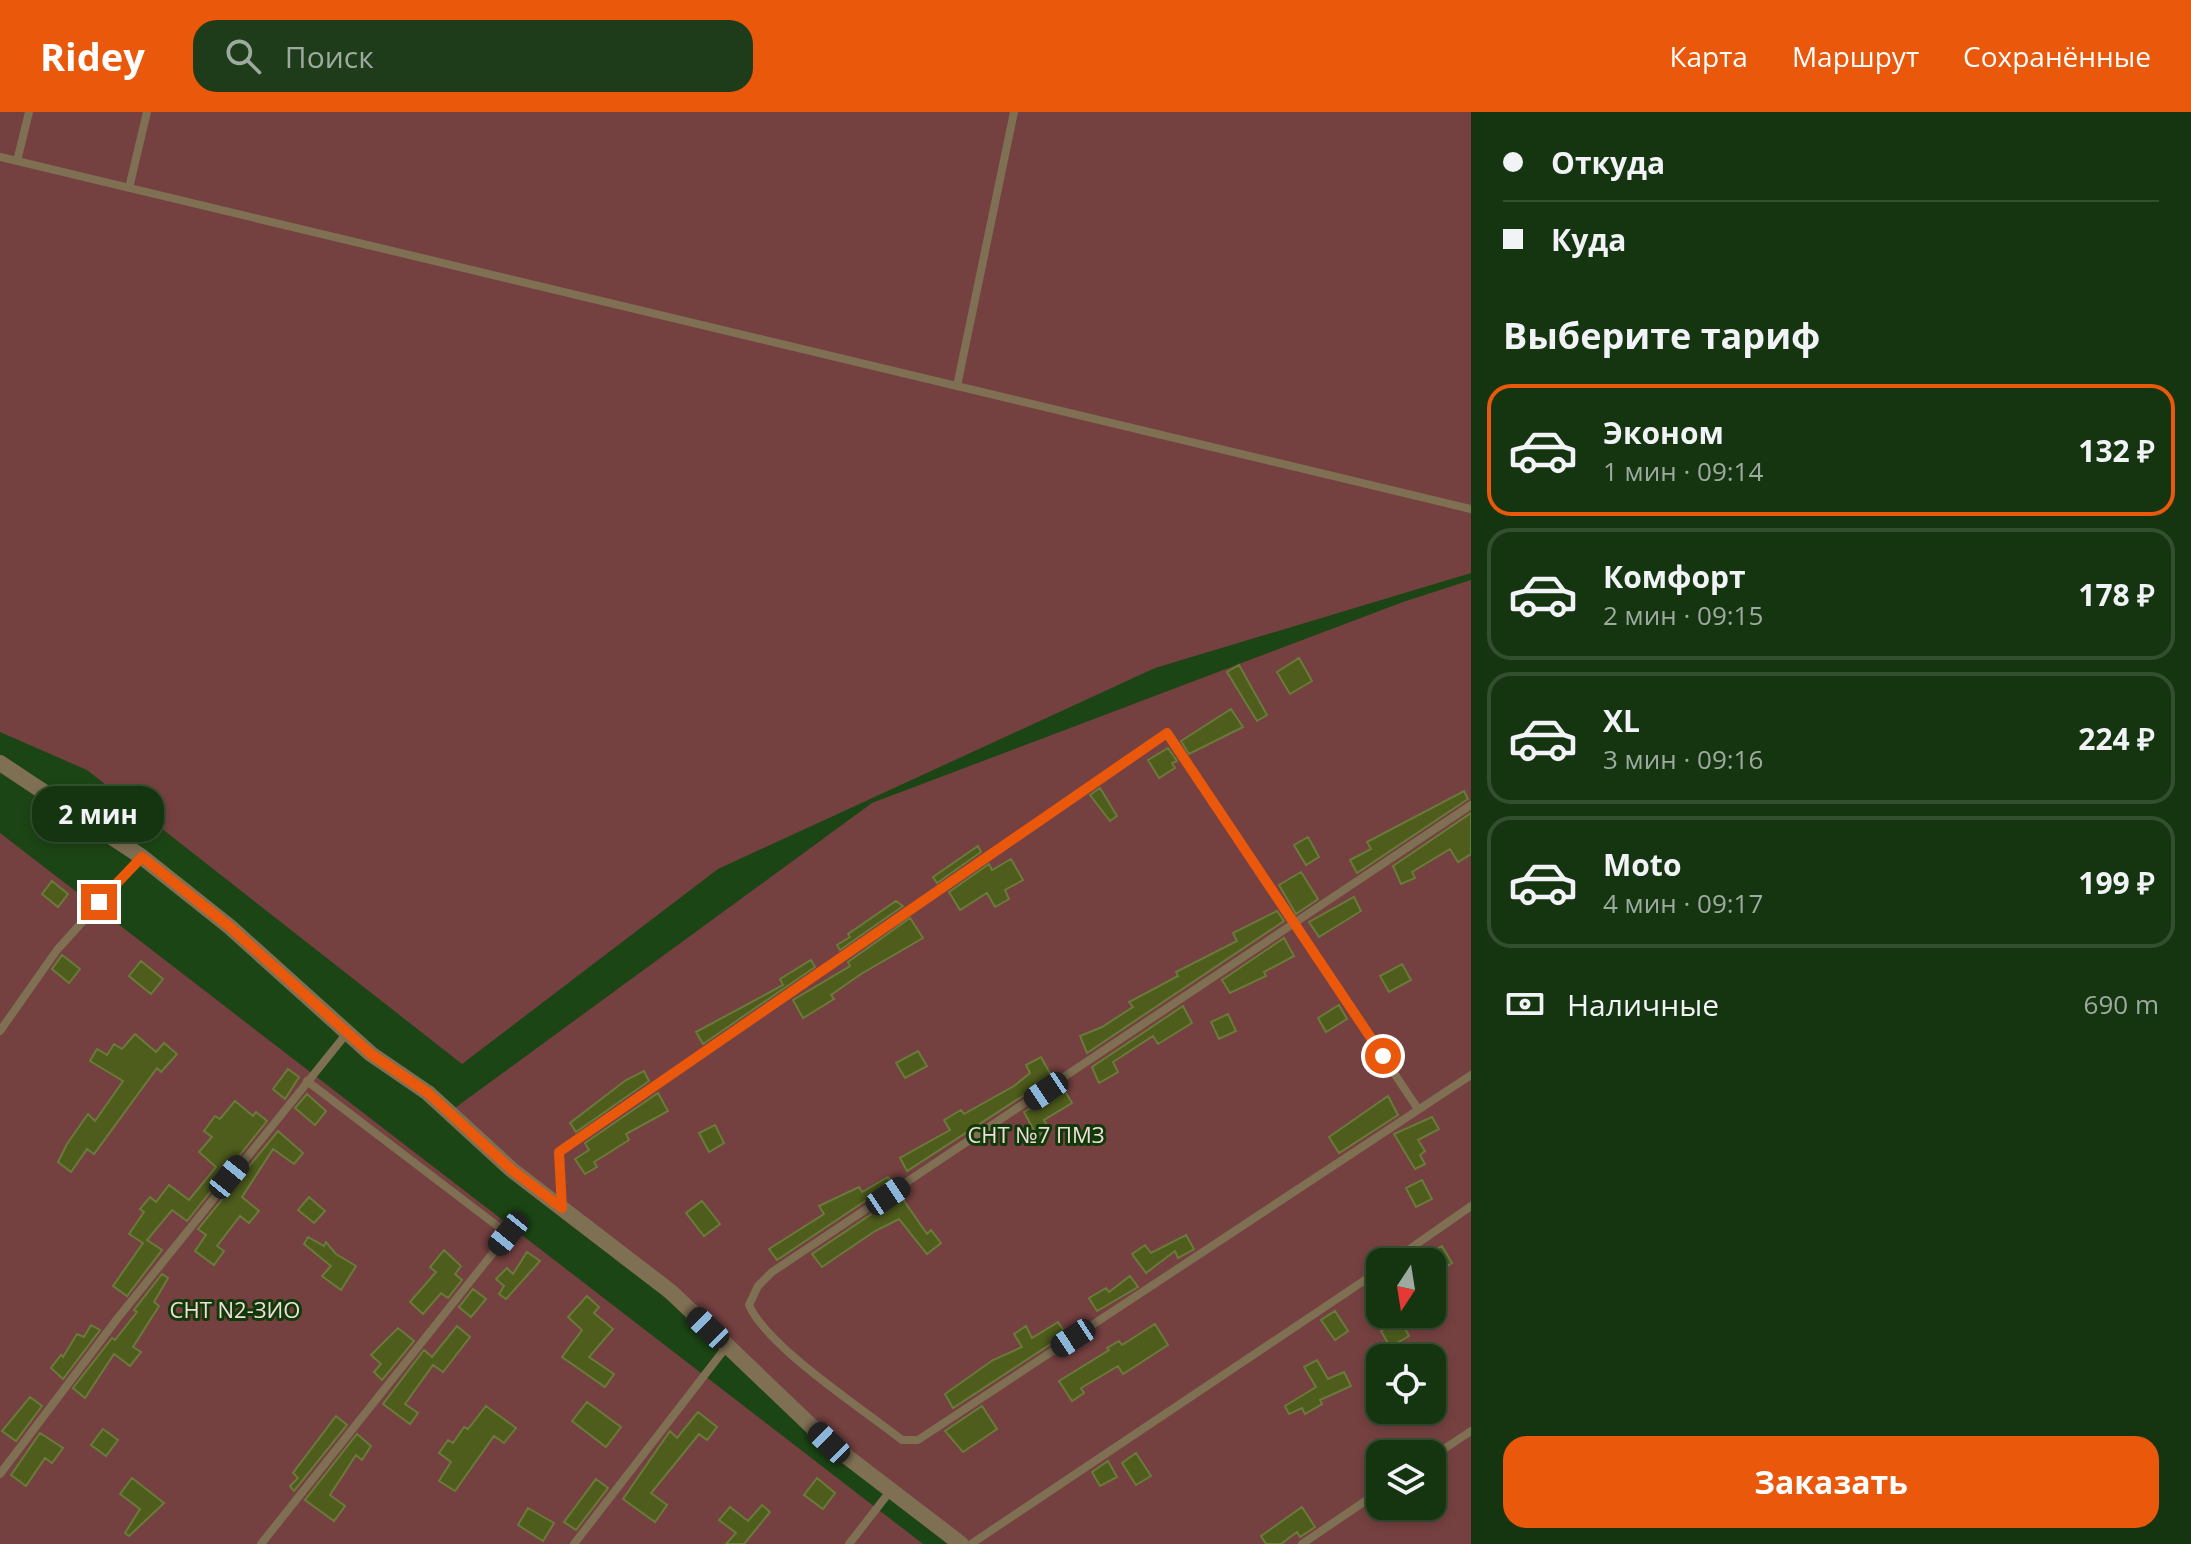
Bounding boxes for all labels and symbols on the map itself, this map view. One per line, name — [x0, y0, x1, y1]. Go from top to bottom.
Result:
callout: 2 мин — [33, 786, 165, 842]
route end — [81, 884, 117, 920]
route start — [1365, 1038, 1401, 1074]
car — [1019, 1068, 1073, 1114]
park label: СНТ №7 ПМЗ — [967, 1119, 1105, 1149]
car — [205, 1151, 253, 1203]
car — [861, 1173, 915, 1219]
car — [484, 1208, 532, 1260]
north arrow — [1366, 1248, 1446, 1328]
park label: СНТ N2-ЗИО — [170, 1294, 300, 1324]
car — [682, 1303, 734, 1353]
car — [1046, 1315, 1100, 1361]
car — [803, 1418, 855, 1468]

